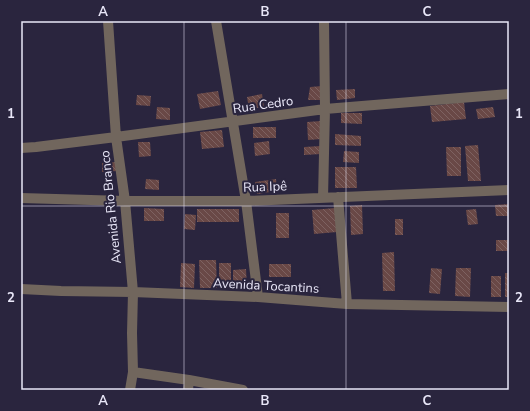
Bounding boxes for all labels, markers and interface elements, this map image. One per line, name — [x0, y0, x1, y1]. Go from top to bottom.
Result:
text: A — [98, 3, 108, 21]
text: B — [261, 3, 270, 21]
text: C — [423, 3, 432, 21]
street label: Rua Cedro — [232, 92, 294, 118]
text: 1 — [7, 105, 15, 123]
text: 1 — [515, 105, 523, 123]
street label: Avenida Rio Branco — [96, 149, 126, 265]
street label: Rua Ipê — [243, 177, 287, 197]
street label: Avenida Tocantins — [212, 274, 320, 298]
text: 2 — [7, 289, 15, 307]
text: 2 — [515, 289, 523, 307]
text: A — [98, 392, 108, 410]
text: B — [261, 392, 270, 410]
text: C — [423, 392, 432, 410]

